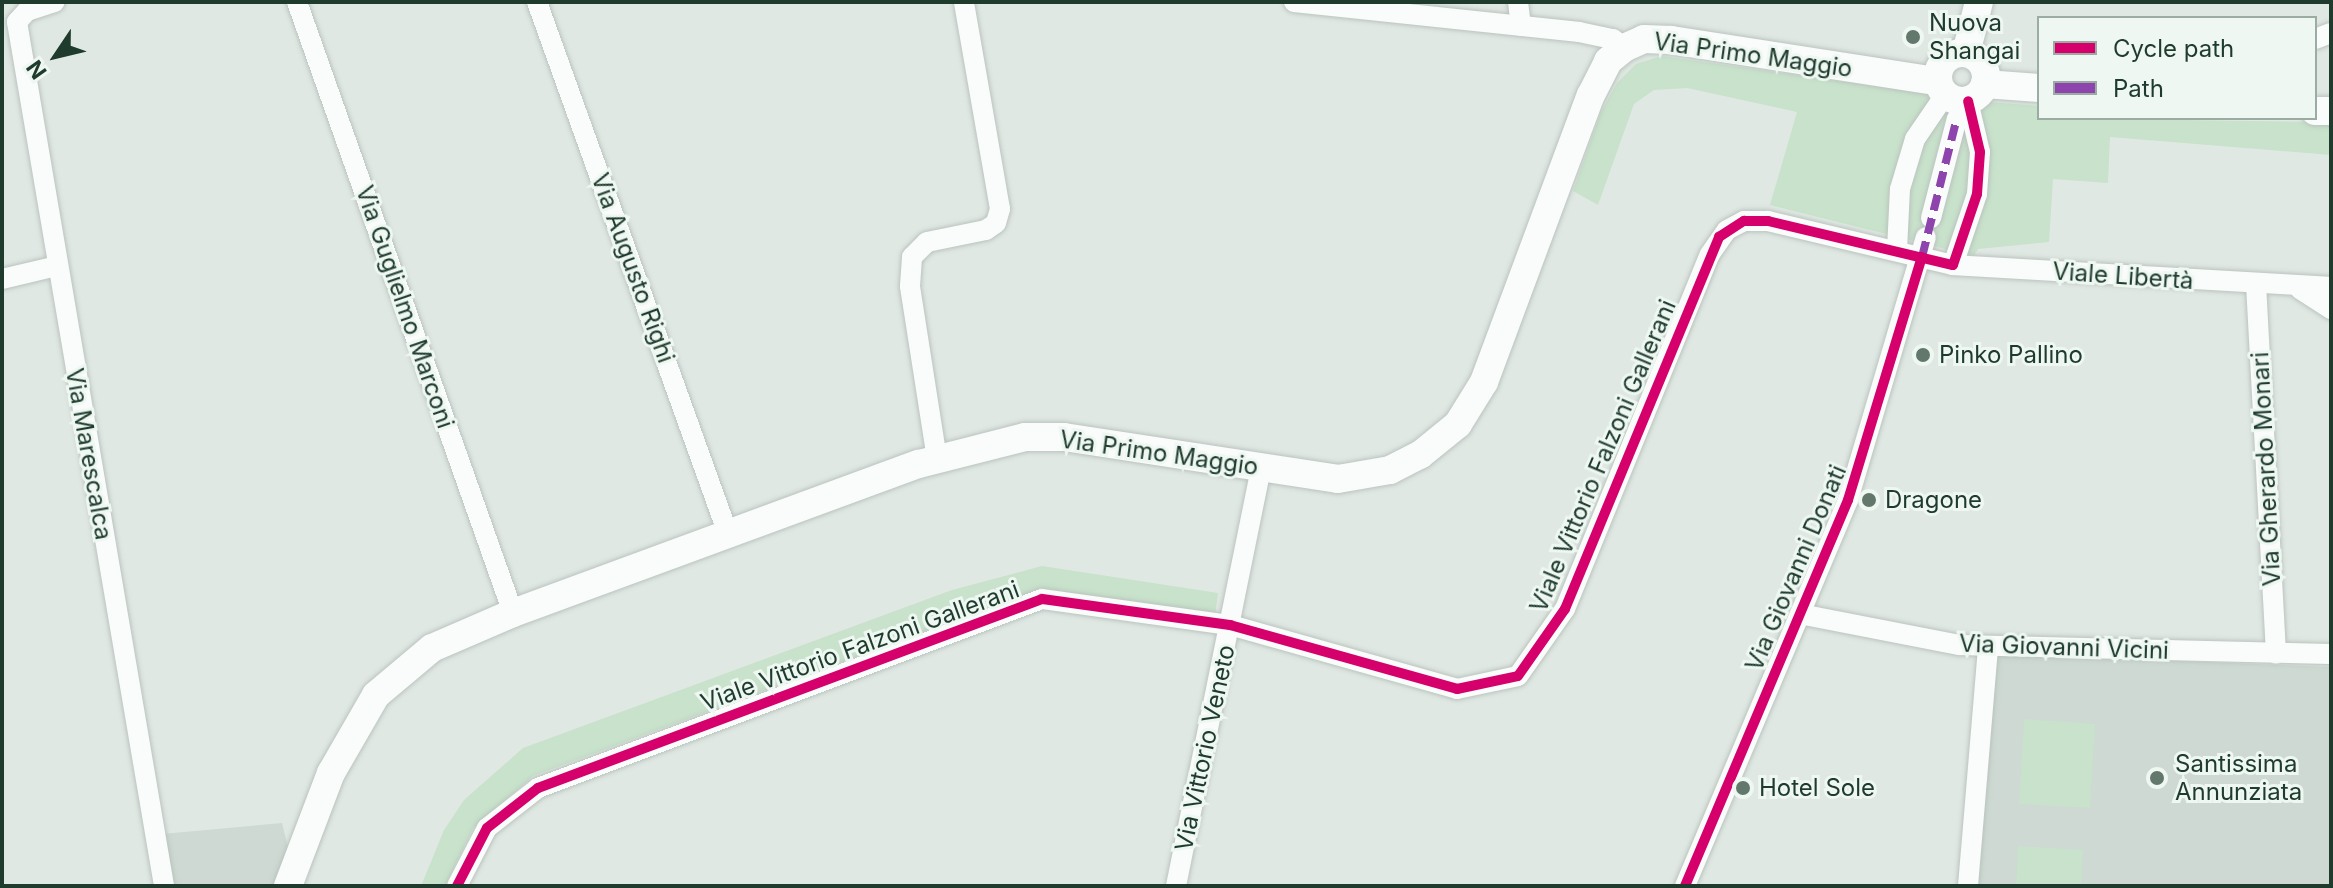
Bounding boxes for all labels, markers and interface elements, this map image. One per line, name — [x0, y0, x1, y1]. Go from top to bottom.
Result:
place label: Nuova Shangai — [1929, 9, 2020, 65]
north arrow — [16, 16, 96, 96]
legend — [2037, 16, 2317, 120]
street label: Via Primo Maggio — [1652, 27, 1854, 83]
marker: Nuova Shangai — [1904, 28, 1922, 46]
text: Cycle path — [2113, 34, 2234, 63]
text: N — [21, 55, 52, 84]
text: Path — [2113, 74, 2164, 103]
street label: Via Augusto Righi — [585, 169, 681, 367]
street label: Via Guglielmo Marconi — [350, 182, 460, 432]
street label: Viale Libertà — [2052, 257, 2194, 295]
street label: Viale Vittorio Falzoni Gallerani — [1524, 295, 1682, 617]
place label: Pinko Pallino — [1939, 341, 2083, 369]
marker: Pinko Pallino — [1914, 346, 1932, 364]
street label: Via Gherardo Monari — [2245, 351, 2287, 587]
street label: Via Marescalca — [60, 366, 118, 542]
street label: Via Primo Maggio — [1058, 425, 1260, 481]
street label: Via Giovanni Donati — [1740, 461, 1852, 675]
place label: Dragone — [1885, 486, 1982, 514]
marker: Dragone — [1860, 491, 1878, 509]
street label: Viale Vittorio Falzoni Gallerani — [697, 575, 1023, 717]
street label: Via Giovanni Vicini — [1959, 629, 2169, 665]
street label: Via Vittorio Veneto — [1169, 642, 1241, 854]
place label: Santissima Annunziata — [2175, 750, 2302, 806]
marker: Santissima Annunziata — [2146, 767, 2168, 789]
place label: Hotel Sole — [1759, 774, 1875, 802]
marker: Hotel Sole — [1734, 779, 1752, 797]

